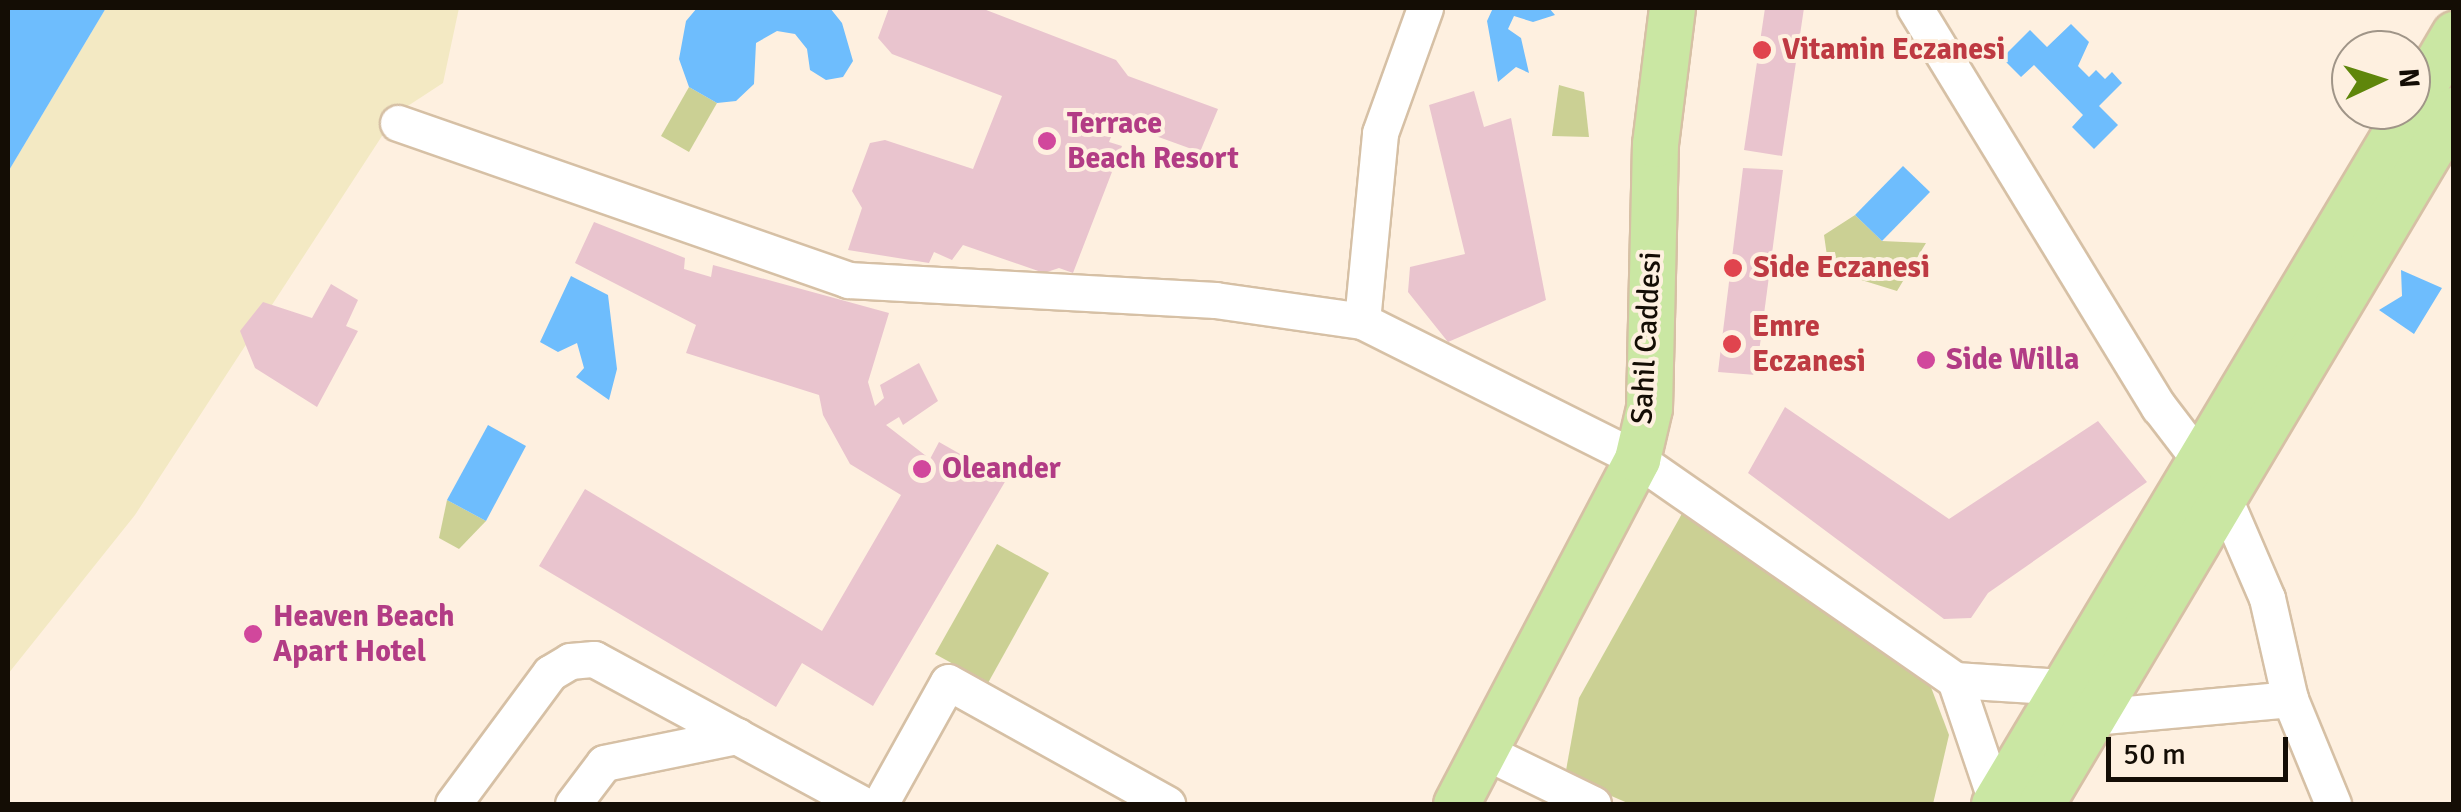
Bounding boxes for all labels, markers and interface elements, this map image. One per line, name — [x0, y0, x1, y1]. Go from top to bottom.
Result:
north arrow — [2331, 30, 2431, 130]
place label: Vitamin Eczanesi — [1782, 32, 2005, 68]
marker: Vitamin Eczanesi — [1751, 39, 1773, 61]
text: N — [2391, 67, 2427, 89]
place label: Terrace Beach Resort — [1067, 106, 1239, 176]
marker: Terrace Beach Resort — [1036, 130, 1058, 152]
place label: Side Eczanesi — [1753, 250, 1930, 286]
street label: Sahil Caddesi — [1625, 251, 1669, 425]
marker: Side Eczanesi — [1722, 257, 1744, 279]
place label: Emre Eczanesi — [1752, 309, 1866, 380]
marker: Emre Eczanesi — [1721, 333, 1743, 355]
place label: Side Willa — [1946, 342, 2079, 378]
marker: Side Willa — [1915, 349, 1937, 371]
place label: Oleander — [942, 451, 1061, 487]
marker: Oleander — [911, 458, 933, 480]
place label: Heaven Beach Apart Hotel — [273, 599, 455, 670]
marker: Heaven Beach Apart Hotel — [242, 623, 264, 645]
scale bar — [2111, 717, 2294, 779]
text: 50 m — [2123, 736, 2186, 773]

